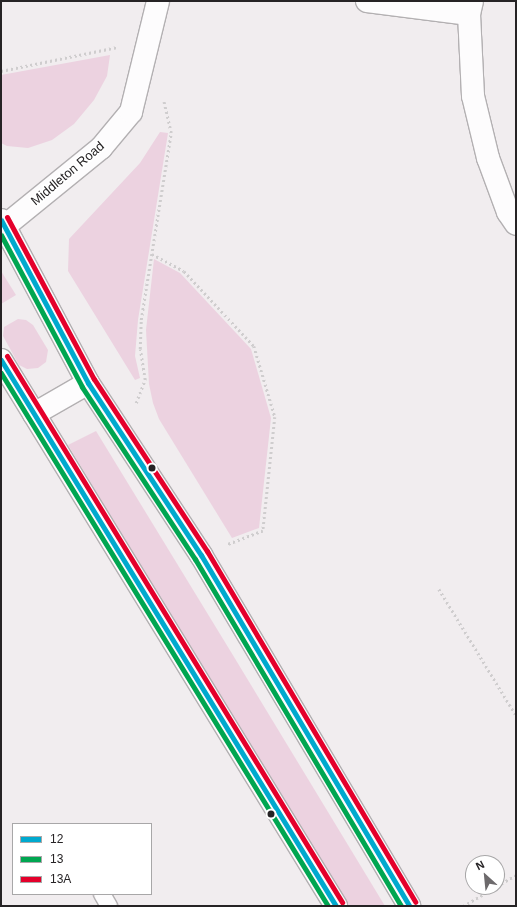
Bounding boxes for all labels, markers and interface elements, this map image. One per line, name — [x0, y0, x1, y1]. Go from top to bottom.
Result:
street label: Middleton Road — [28, 139, 108, 209]
unlabelled marker — [147, 463, 157, 473]
unlabelled marker — [266, 809, 276, 819]
legend — [12, 823, 152, 895]
text: 12 — [50, 832, 63, 846]
text: 13 — [50, 852, 63, 866]
north arrow — [465, 855, 505, 895]
text: N — [474, 858, 486, 872]
text: 13A — [50, 872, 71, 886]

